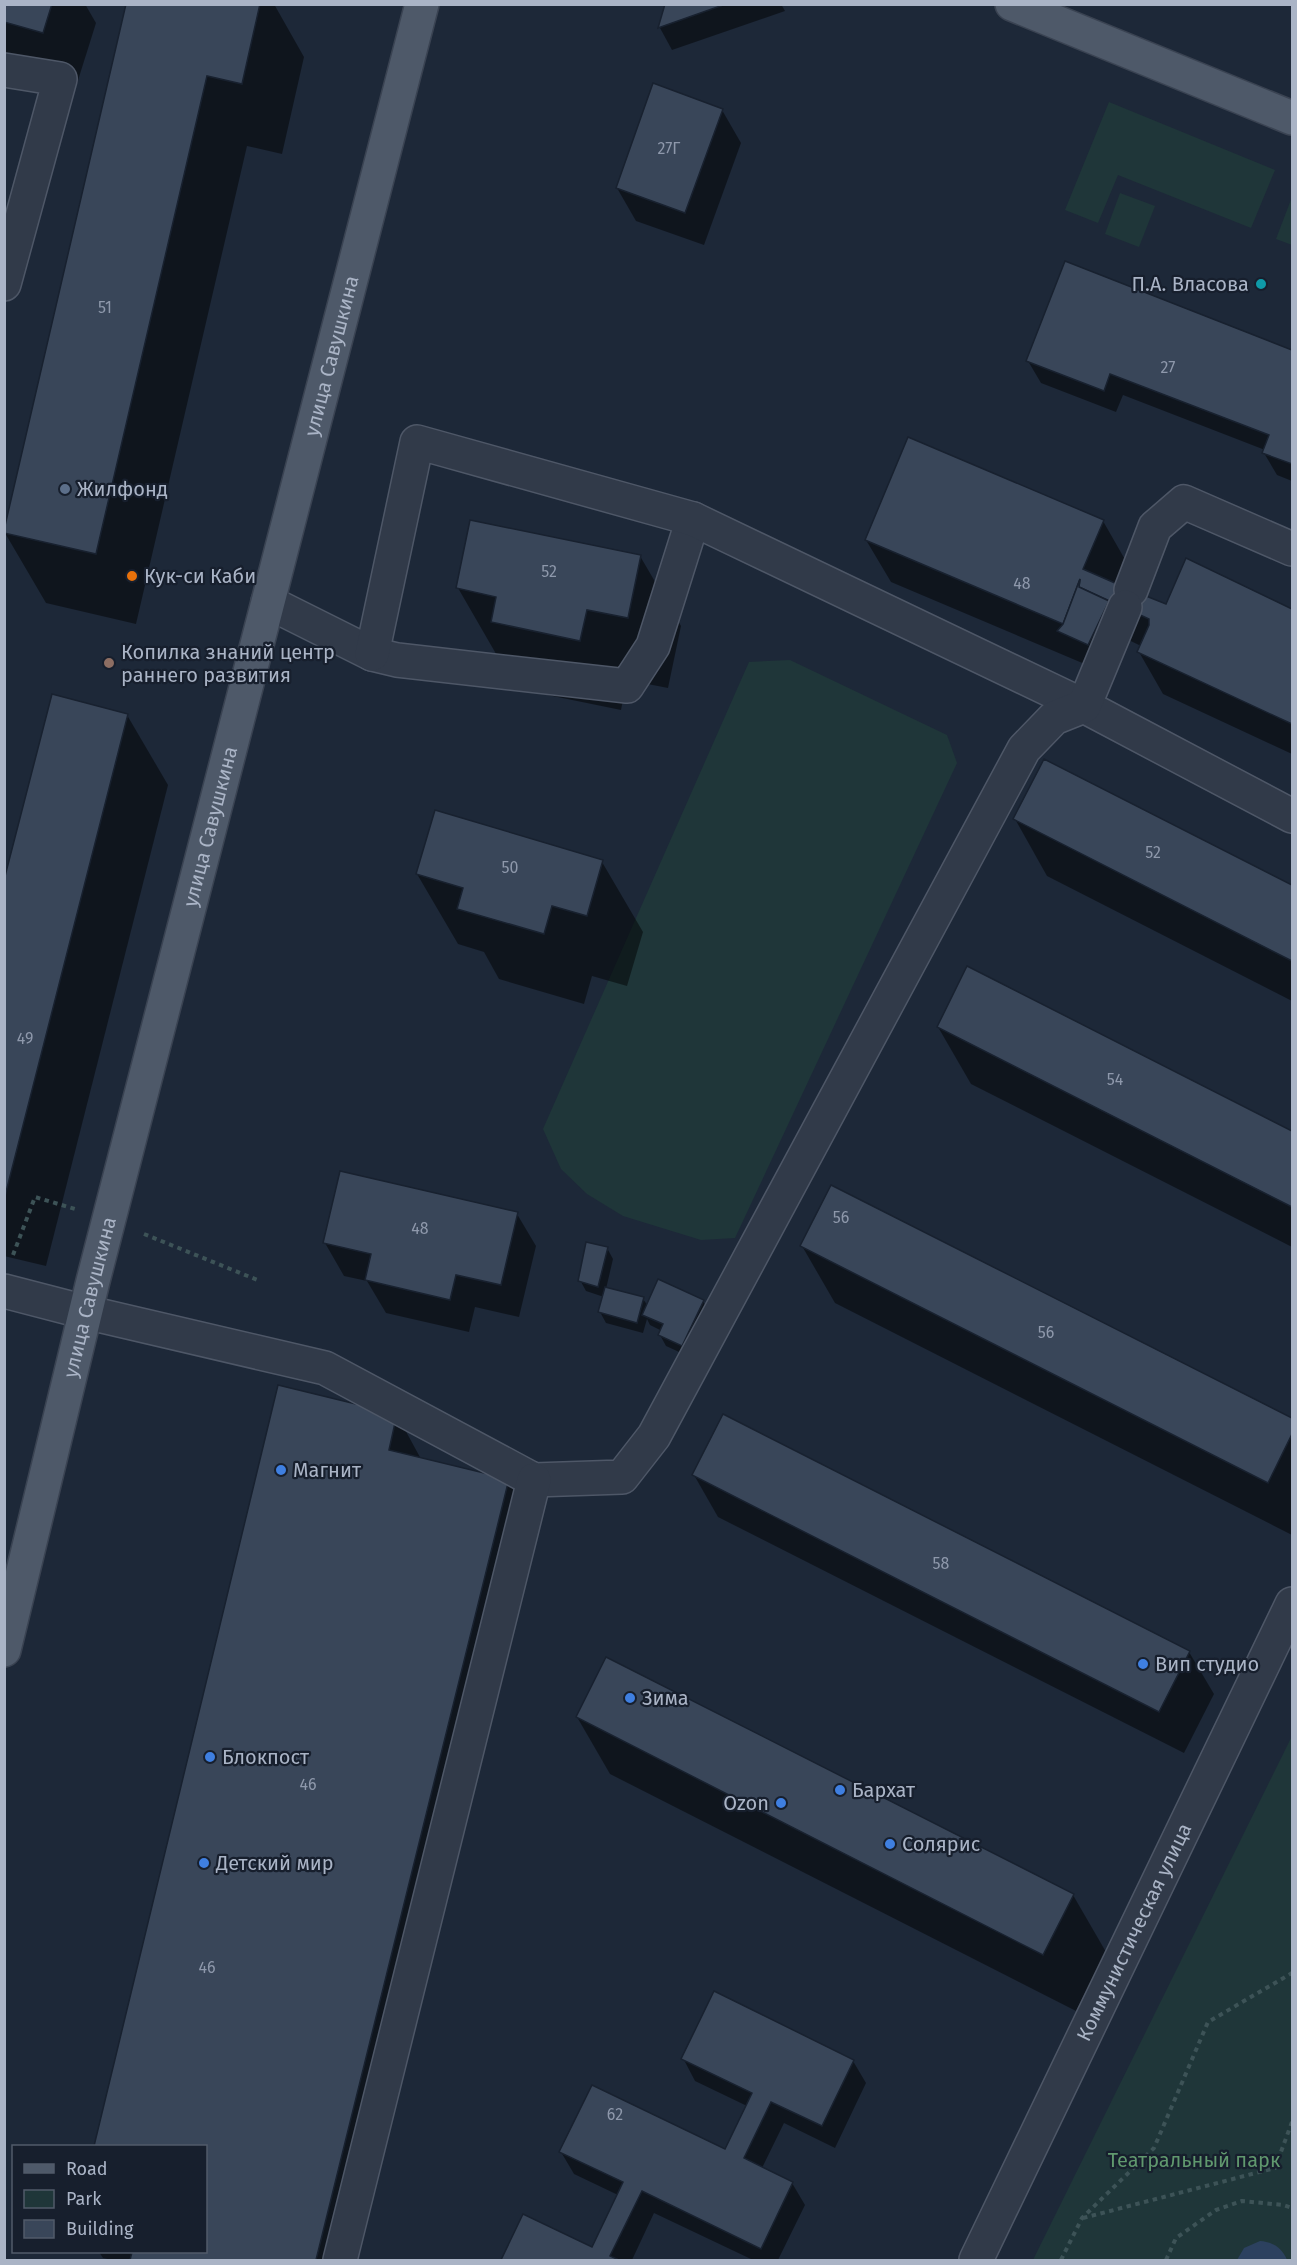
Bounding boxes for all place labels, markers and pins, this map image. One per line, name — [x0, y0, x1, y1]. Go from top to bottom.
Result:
place label: П.А. Власова — [1132, 272, 1249, 296]
marker: П.А. Власова — [1254, 277, 1268, 291]
place label: Жилфонд — [77, 477, 168, 501]
marker: Жилфонд — [58, 482, 72, 496]
place label: Кук-си Каби — [144, 564, 256, 588]
marker: Кук-си Каби — [125, 569, 139, 583]
place label: Копилка знаний центр раннего развития — [121, 640, 335, 687]
marker: Копилка знаний центр раннего развития — [102, 656, 116, 670]
place label: Магнит — [293, 1458, 362, 1482]
marker: Магнит — [274, 1463, 288, 1477]
place label: Вип студио — [1155, 1652, 1259, 1676]
marker: Вип студио — [1136, 1657, 1150, 1671]
place label: Зима — [642, 1686, 689, 1710]
marker: Зима — [623, 1691, 637, 1705]
place label: Блокпост — [222, 1745, 310, 1769]
marker: Блокпост — [203, 1750, 217, 1764]
place label: Бархат — [852, 1778, 916, 1802]
marker: Бархат — [833, 1783, 847, 1797]
place label: Ozon — [723, 1791, 769, 1815]
marker: Ozon — [774, 1796, 788, 1810]
place label: Солярис — [902, 1832, 980, 1856]
marker: Солярис — [883, 1837, 897, 1851]
place label: Детский мир — [215, 1851, 334, 1875]
marker: Детский мир — [197, 1856, 211, 1870]

